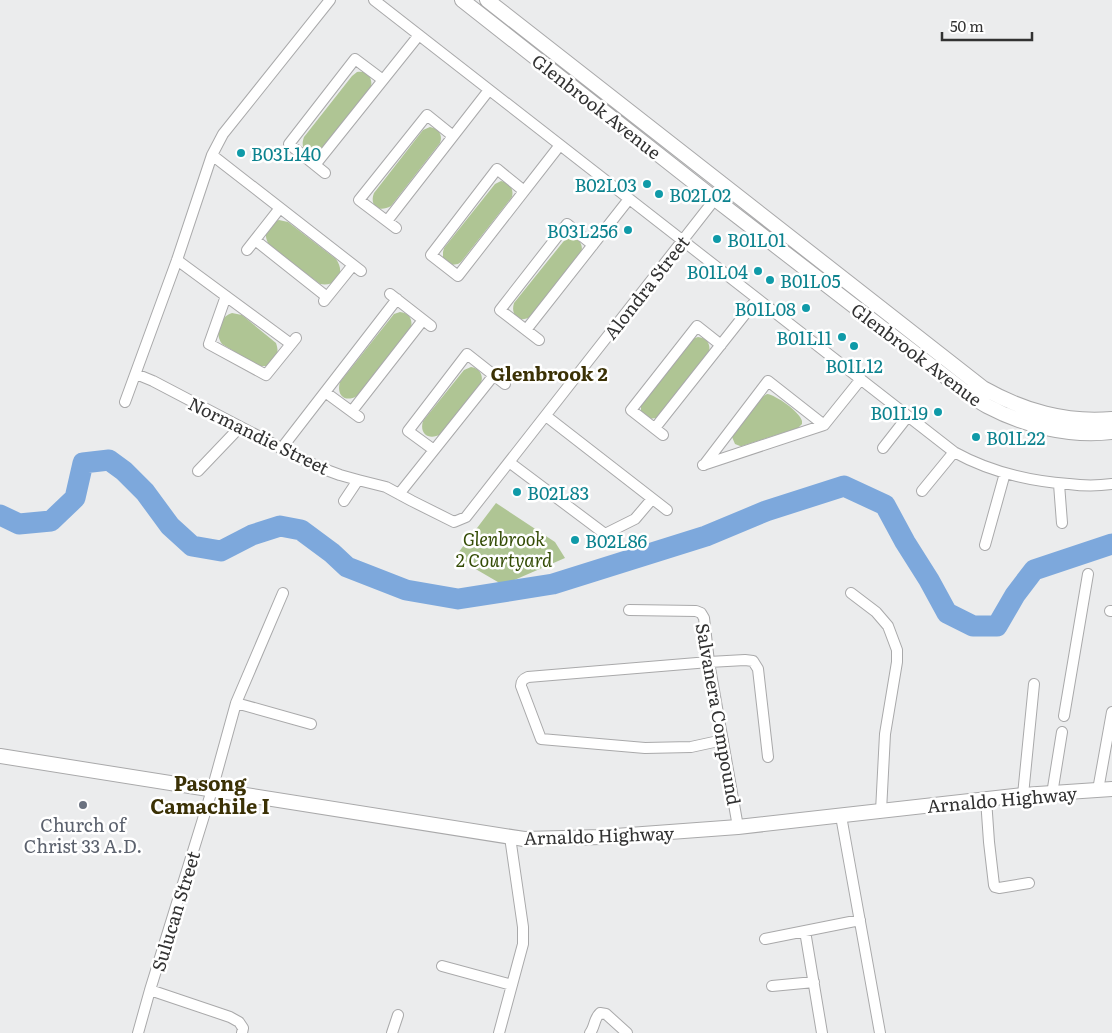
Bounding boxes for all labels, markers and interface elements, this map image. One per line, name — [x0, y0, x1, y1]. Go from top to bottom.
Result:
scale bar — [942, 10, 1032, 42]
text: 50 m — [950, 14, 984, 37]
street label: Glenbrook Avenue — [527, 47, 667, 165]
place label: B03L140 — [251, 140, 321, 167]
marker: B03L140 — [235, 147, 247, 159]
place label: B02L03 — [574, 171, 637, 198]
marker: B02L03 — [641, 178, 653, 190]
place label: B02L02 — [669, 181, 731, 208]
marker: B02L02 — [653, 188, 665, 200]
place label: B03L256 — [547, 217, 618, 244]
marker: B03L256 — [622, 224, 634, 236]
place label: B01L01 — [727, 226, 786, 253]
street label: Alondra Street — [597, 229, 696, 345]
marker: B01L01 — [711, 233, 723, 245]
place label: B01L04 — [687, 258, 748, 285]
marker: B01L04 — [752, 265, 764, 277]
place label: B01L05 — [780, 267, 841, 294]
marker: B01L05 — [764, 274, 776, 286]
place label: B01L08 — [735, 295, 796, 322]
street label: Glenbrook Avenue — [846, 296, 988, 412]
marker: B01L08 — [800, 302, 812, 314]
place label: B01L11 — [776, 324, 832, 351]
marker: B01L11 — [836, 331, 848, 343]
marker: B01L12 — [848, 340, 860, 352]
place label: B01L12 — [825, 352, 883, 379]
district label: Glenbrook 2 — [490, 359, 608, 387]
street label: Normandie Street — [184, 389, 334, 481]
place label: B01L19 — [870, 399, 928, 426]
marker: B01L19 — [932, 406, 944, 418]
place label: B01L22 — [986, 424, 1045, 451]
marker: B01L22 — [970, 431, 982, 443]
place label: B02L83 — [527, 479, 589, 506]
marker: B02L83 — [511, 486, 523, 498]
park label: Glenbrook 2 Courtyard — [456, 525, 553, 573]
place label: B02L86 — [585, 527, 648, 554]
marker: B02L86 — [569, 534, 581, 546]
street label: Salvanera Compound — [690, 621, 748, 807]
district label: Pasong Camachile I — [150, 767, 270, 820]
street label: Arnaldo Highway — [926, 779, 1079, 819]
marker: Church of Christ 33 A.D. — [77, 799, 89, 811]
place label: Church of Christ 33 A.D. — [24, 811, 142, 859]
street label: Arnaldo Highway — [523, 819, 675, 851]
street label: Sulucan Street — [144, 847, 206, 975]

